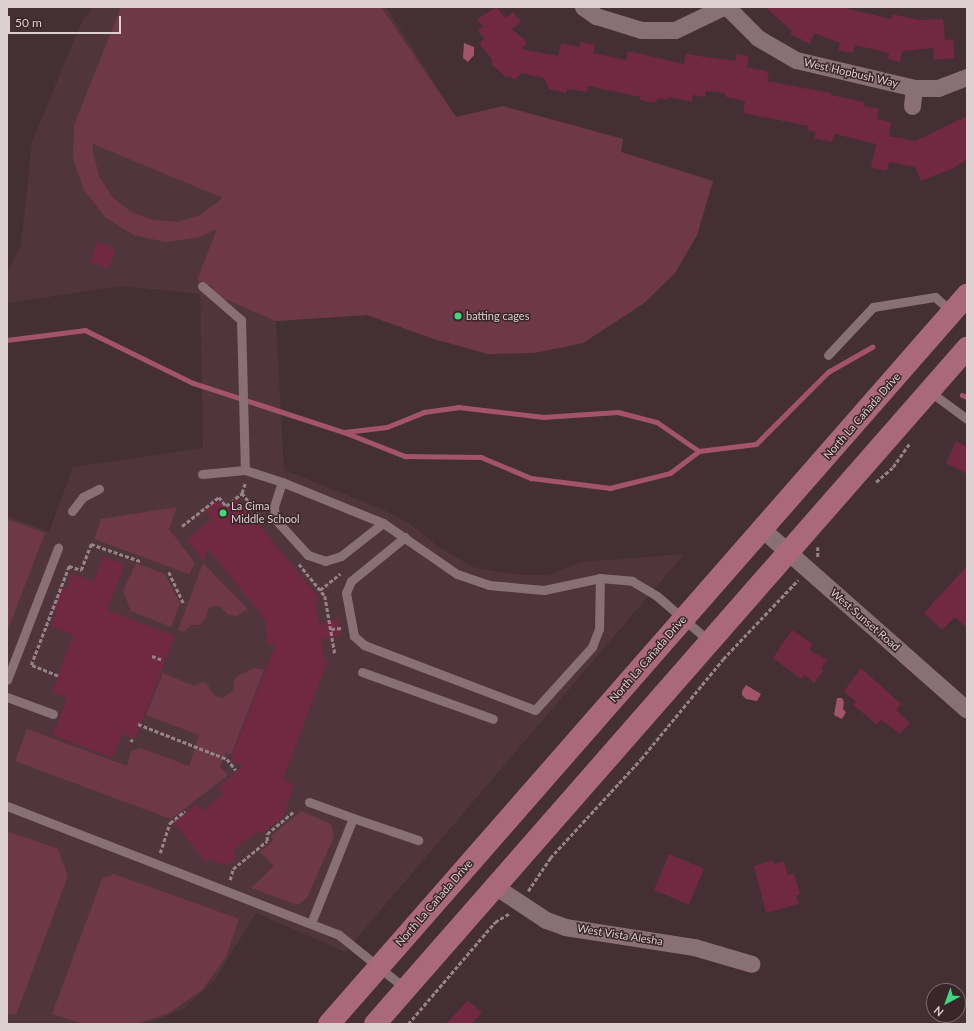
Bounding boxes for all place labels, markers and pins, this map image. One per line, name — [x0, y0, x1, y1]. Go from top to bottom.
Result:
place label: batting cages — [466, 309, 529, 323]
marker: batting cages — [453, 311, 463, 321]
place label: La Cima Middle School — [231, 500, 300, 526]
marker: La Cima Middle School — [218, 508, 228, 518]

